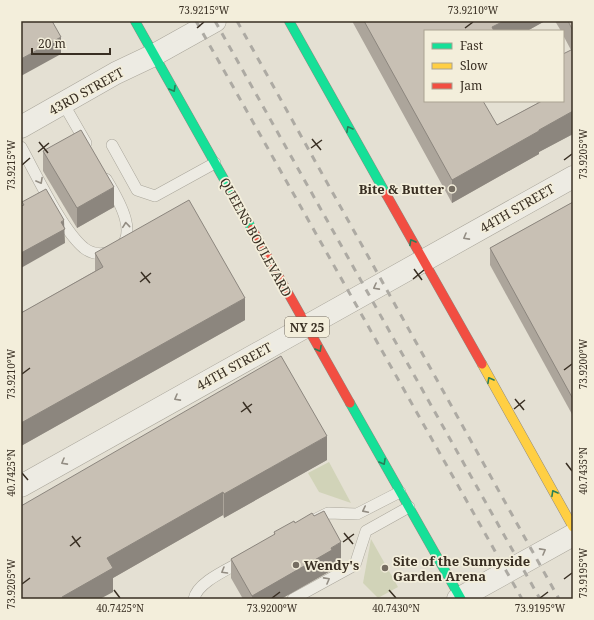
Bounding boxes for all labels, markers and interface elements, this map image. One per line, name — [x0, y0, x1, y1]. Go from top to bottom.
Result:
text: 73.9215°W — [179, 3, 230, 17]
text: 73.9210°W — [448, 3, 499, 17]
scale bar — [32, 30, 110, 56]
legend — [424, 30, 564, 102]
text: 20 m — [38, 35, 66, 52]
text: Fast — [460, 37, 483, 54]
text: Slow — [460, 57, 488, 74]
street label: 43RD STREET — [45, 63, 127, 119]
text: Jam — [459, 77, 482, 94]
one-way arrow — [169, 85, 176, 92]
one-way arrow — [347, 126, 354, 133]
text: 73.9205°W — [576, 128, 590, 179]
text: 73.9215°W — [4, 139, 18, 190]
street label: QUEENS BOULEVARD — [216, 174, 296, 300]
one-way arrow — [36, 177, 43, 184]
street label: 44TH STREET — [476, 179, 558, 237]
place label: Bite & Butter — [359, 180, 444, 198]
marker: Bite & Butter — [447, 184, 457, 194]
one-way arrow — [122, 222, 131, 228]
one-way arrow — [463, 233, 470, 240]
one-way arrow — [410, 239, 417, 247]
one-way arrow — [373, 282, 381, 289]
road number: NY 25 — [285, 317, 329, 337]
street label: 44TH STREET — [193, 338, 275, 394]
text: 73.9200°W — [576, 338, 590, 389]
one-way arrow — [315, 344, 322, 352]
text: 73.9210°W — [4, 348, 18, 399]
one-way arrow — [487, 377, 495, 384]
one-way arrow — [174, 394, 182, 401]
text: 40.7435°N — [576, 447, 590, 495]
text: 40.7425°N — [4, 449, 18, 497]
one-way arrow — [61, 457, 68, 464]
one-way arrow — [379, 457, 386, 465]
one-way arrow — [551, 490, 558, 497]
one-way arrow — [362, 505, 370, 512]
text: 73.9195°W — [576, 547, 590, 598]
one-way arrow — [539, 549, 546, 556]
place label: Site of the Sunnyside Garden Arena — [393, 552, 530, 585]
place label: Wendy's — [304, 556, 359, 574]
text: 73.9205°W — [4, 558, 18, 609]
marker: Wendy's — [291, 560, 301, 570]
marker: Site of the Sunnyside Garden Arena — [380, 563, 390, 573]
one-way arrow — [221, 567, 228, 574]
one-way arrow — [323, 578, 330, 585]
text: 40.7425°N — [96, 601, 144, 615]
text: 73.9200°W — [247, 601, 298, 615]
text: 40.7430°N — [372, 601, 420, 615]
text: 73.9195°W — [515, 601, 566, 615]

